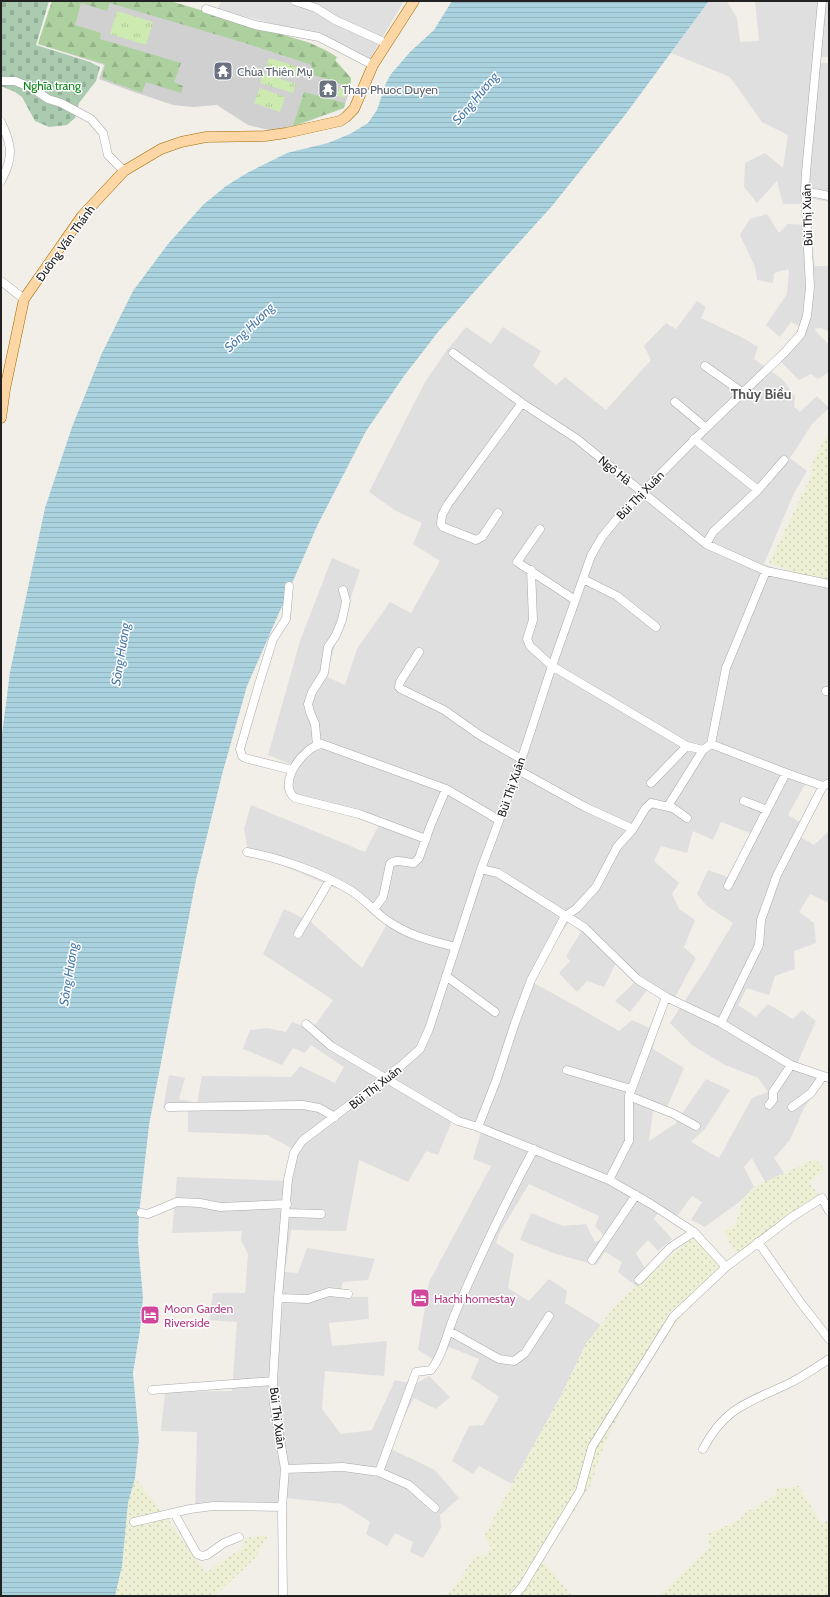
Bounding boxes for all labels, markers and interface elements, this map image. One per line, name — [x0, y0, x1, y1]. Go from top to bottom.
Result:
temple icon: Chùa Thiên Mụ — [212, 60, 234, 82]
place label: Chùa Thiên Mụ — [237, 64, 312, 79]
water label: Sông Hương — [448, 68, 502, 128]
park label: Nghĩa trang — [23, 78, 82, 93]
temple icon: Thap Phuoc Duyen — [317, 78, 339, 100]
place label: Thap Phuoc Duyen — [342, 82, 438, 97]
street label: Bùi Thị Xuân — [798, 183, 816, 246]
street label: Đường Văn Thánh — [32, 202, 98, 284]
water label: Sông Hương — [221, 298, 278, 355]
district label: Thủy Biều — [731, 385, 791, 403]
street label: Ngô Hà — [596, 452, 635, 488]
street label: Bùi Thị Xuân — [613, 467, 667, 523]
water label: Sông Hương — [107, 620, 133, 687]
street label: Bùi Thị Xuân — [494, 755, 528, 819]
water label: Sông Hương — [55, 940, 81, 1007]
street label: Bùi Thị Xuân — [346, 1062, 404, 1112]
hotel icon: Hachi homestay — [409, 1287, 431, 1309]
place label: Hachi homestay — [434, 1291, 516, 1306]
place label: Moon Garden Riverside — [164, 1301, 233, 1330]
hotel icon: Moon Garden Riverside — [139, 1304, 161, 1326]
street label: Bùi Thị Xuân — [267, 1386, 289, 1450]

